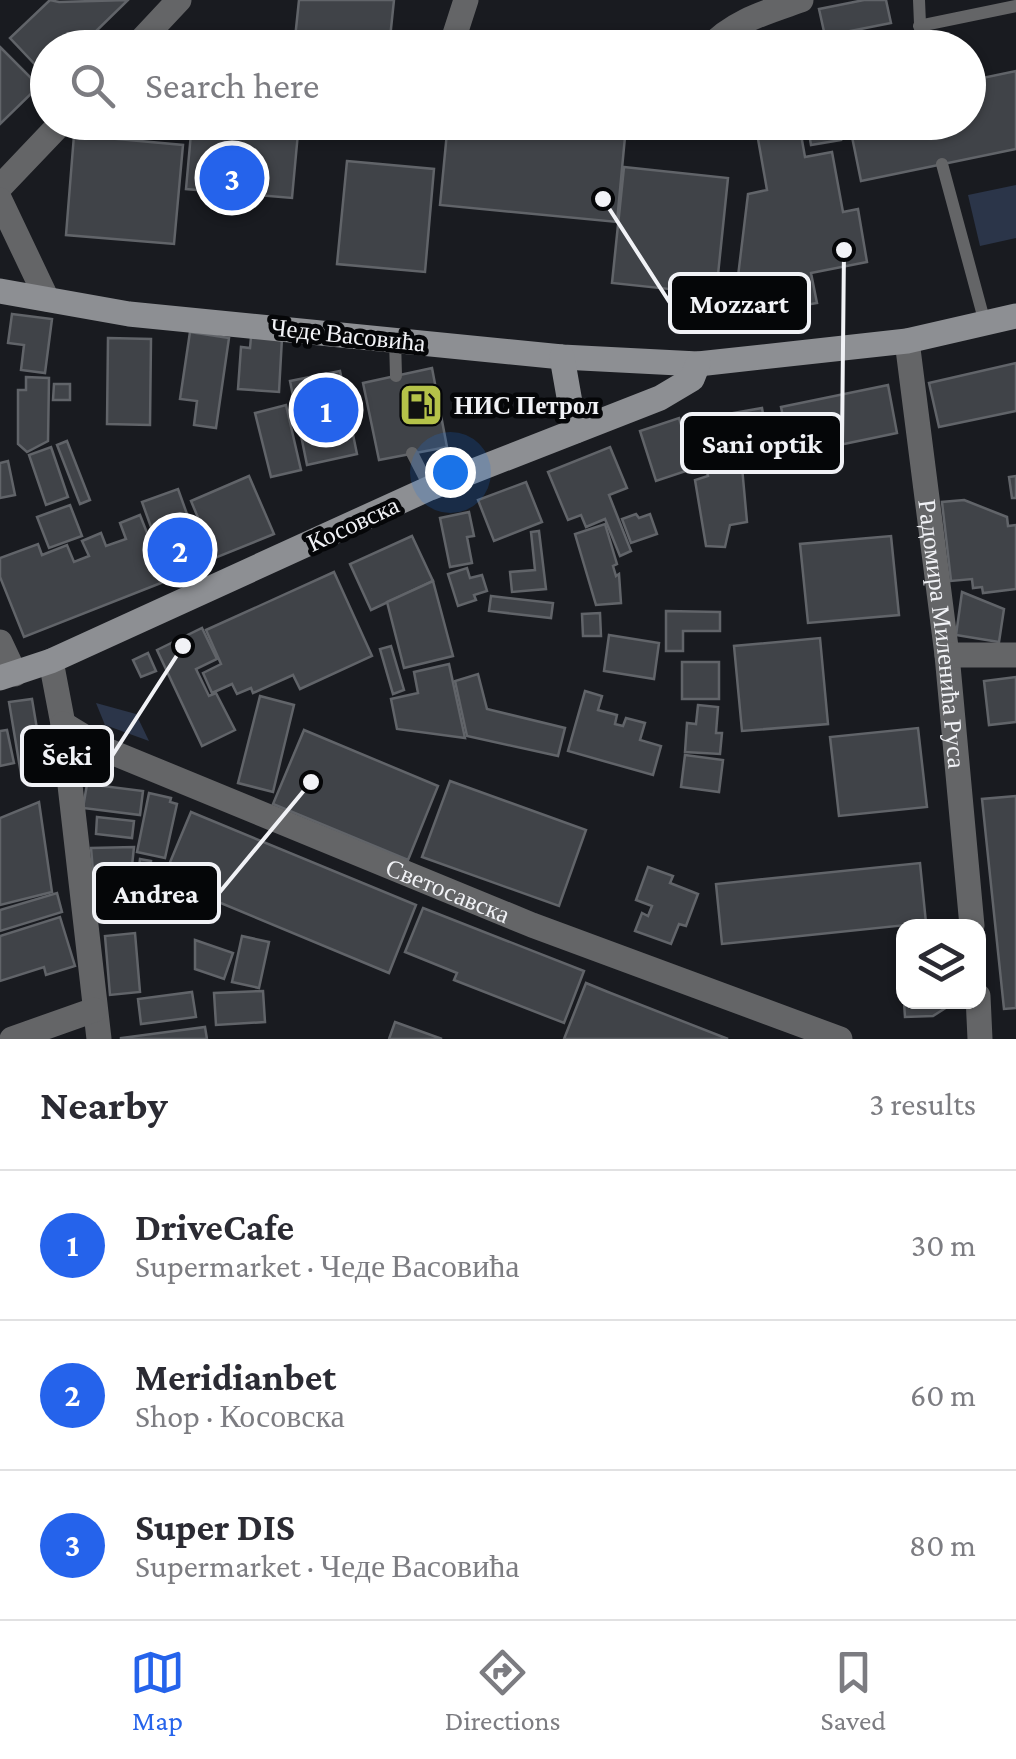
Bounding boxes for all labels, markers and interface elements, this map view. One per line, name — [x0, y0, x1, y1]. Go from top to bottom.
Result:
search box — [30, 30, 986, 140]
icon: search — [65, 58, 120, 113]
text: Search here — [145, 64, 319, 106]
pin: 3 — [200, 140, 264, 216]
callout: Mozzart — [670, 274, 809, 332]
text: Mozzart — [689, 288, 790, 319]
street label: Чеде Васовића — [269, 313, 427, 357]
pin: 1 — [294, 372, 358, 448]
fuel station icon: НИС Петрол — [398, 382, 444, 428]
place label: НИС Петрол — [454, 392, 599, 419]
callout: Sani optik — [682, 414, 842, 472]
text: Sani optik — [702, 428, 823, 459]
your location — [425, 447, 476, 498]
street label: Косовска — [303, 491, 403, 557]
street label: Радомира Миленића Руса — [914, 498, 971, 769]
pin: 2 — [148, 512, 212, 588]
callout: Šeki — [22, 727, 112, 785]
text: Šeki — [42, 740, 92, 771]
street label: Светосавска — [382, 853, 514, 928]
callout: Andrea — [94, 864, 219, 922]
text: Andrea — [112, 878, 199, 909]
map controls — [896, 919, 986, 1009]
button: layers — [896, 919, 986, 1009]
text: Nearby — [40, 1081, 168, 1128]
text: 3 results — [869, 1086, 976, 1122]
text: DriveCafe — [135, 1206, 294, 1248]
text: 1 — [67, 1227, 78, 1263]
text: 30 m — [911, 1227, 976, 1263]
text: Supermarket · Чеде Васовића — [135, 1248, 520, 1284]
text: Meridianbet — [135, 1356, 336, 1398]
text: 2 — [64, 1377, 81, 1413]
text: 60 m — [910, 1377, 976, 1413]
text: Shop · Косовска — [135, 1398, 345, 1434]
text: Super DIS — [135, 1506, 295, 1548]
text: 3 — [65, 1527, 80, 1563]
text: 80 m — [909, 1527, 976, 1563]
text: Supermarket · Чеде Васовића — [135, 1548, 520, 1584]
tab: Map — [130, 1645, 185, 1736]
tab: Directions — [445, 1645, 561, 1736]
tab: Saved — [820, 1645, 886, 1736]

